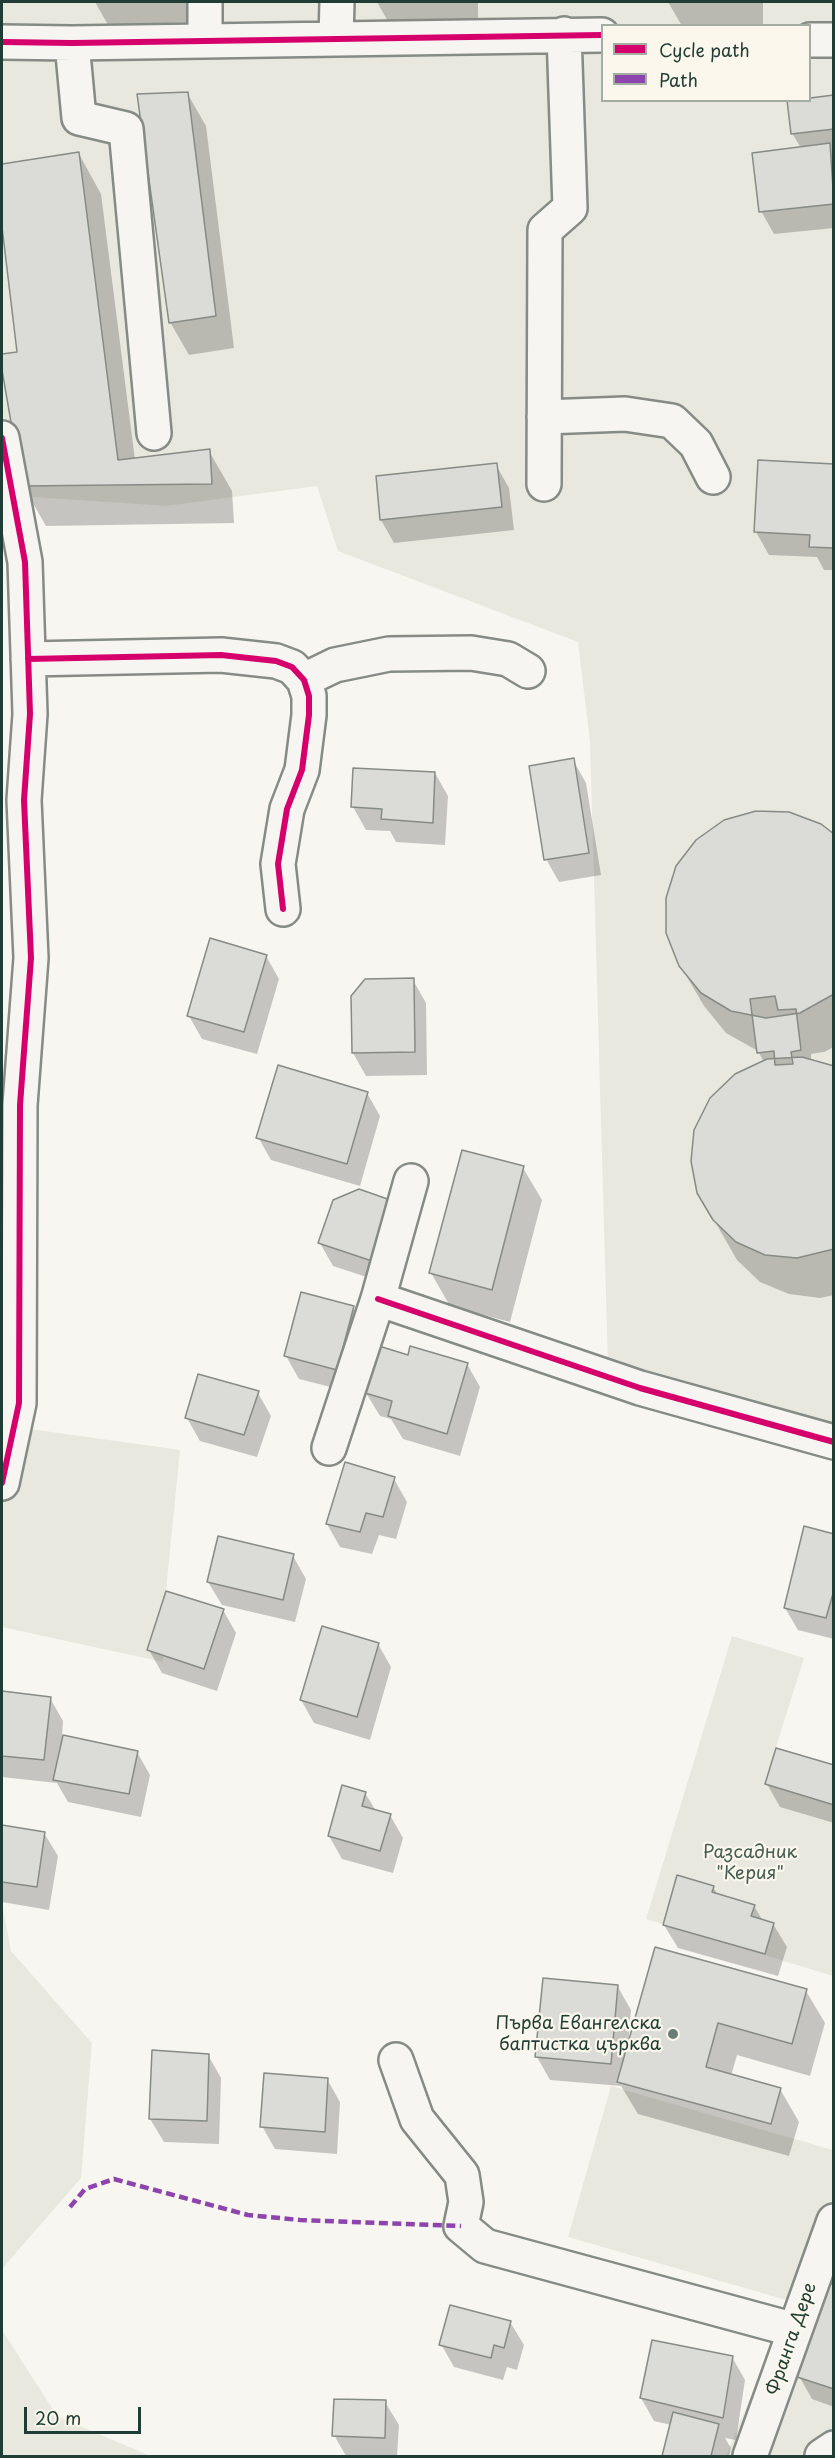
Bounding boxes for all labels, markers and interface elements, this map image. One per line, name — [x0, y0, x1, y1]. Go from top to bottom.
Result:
legend — [601, 24, 811, 102]
text: Cycle path — [659, 36, 750, 63]
text: Path — [659, 66, 698, 93]
park label: Разсадник "Керия" — [703, 1842, 797, 1884]
place label: Първа Евангелска баптистка църква — [496, 2013, 661, 2056]
marker: Първа Евангелска баптистка църква — [666, 2027, 680, 2041]
street label: Франга Дере — [763, 2280, 821, 2398]
scale bar — [27, 2395, 144, 2433]
text: 20 m — [35, 2404, 81, 2431]

